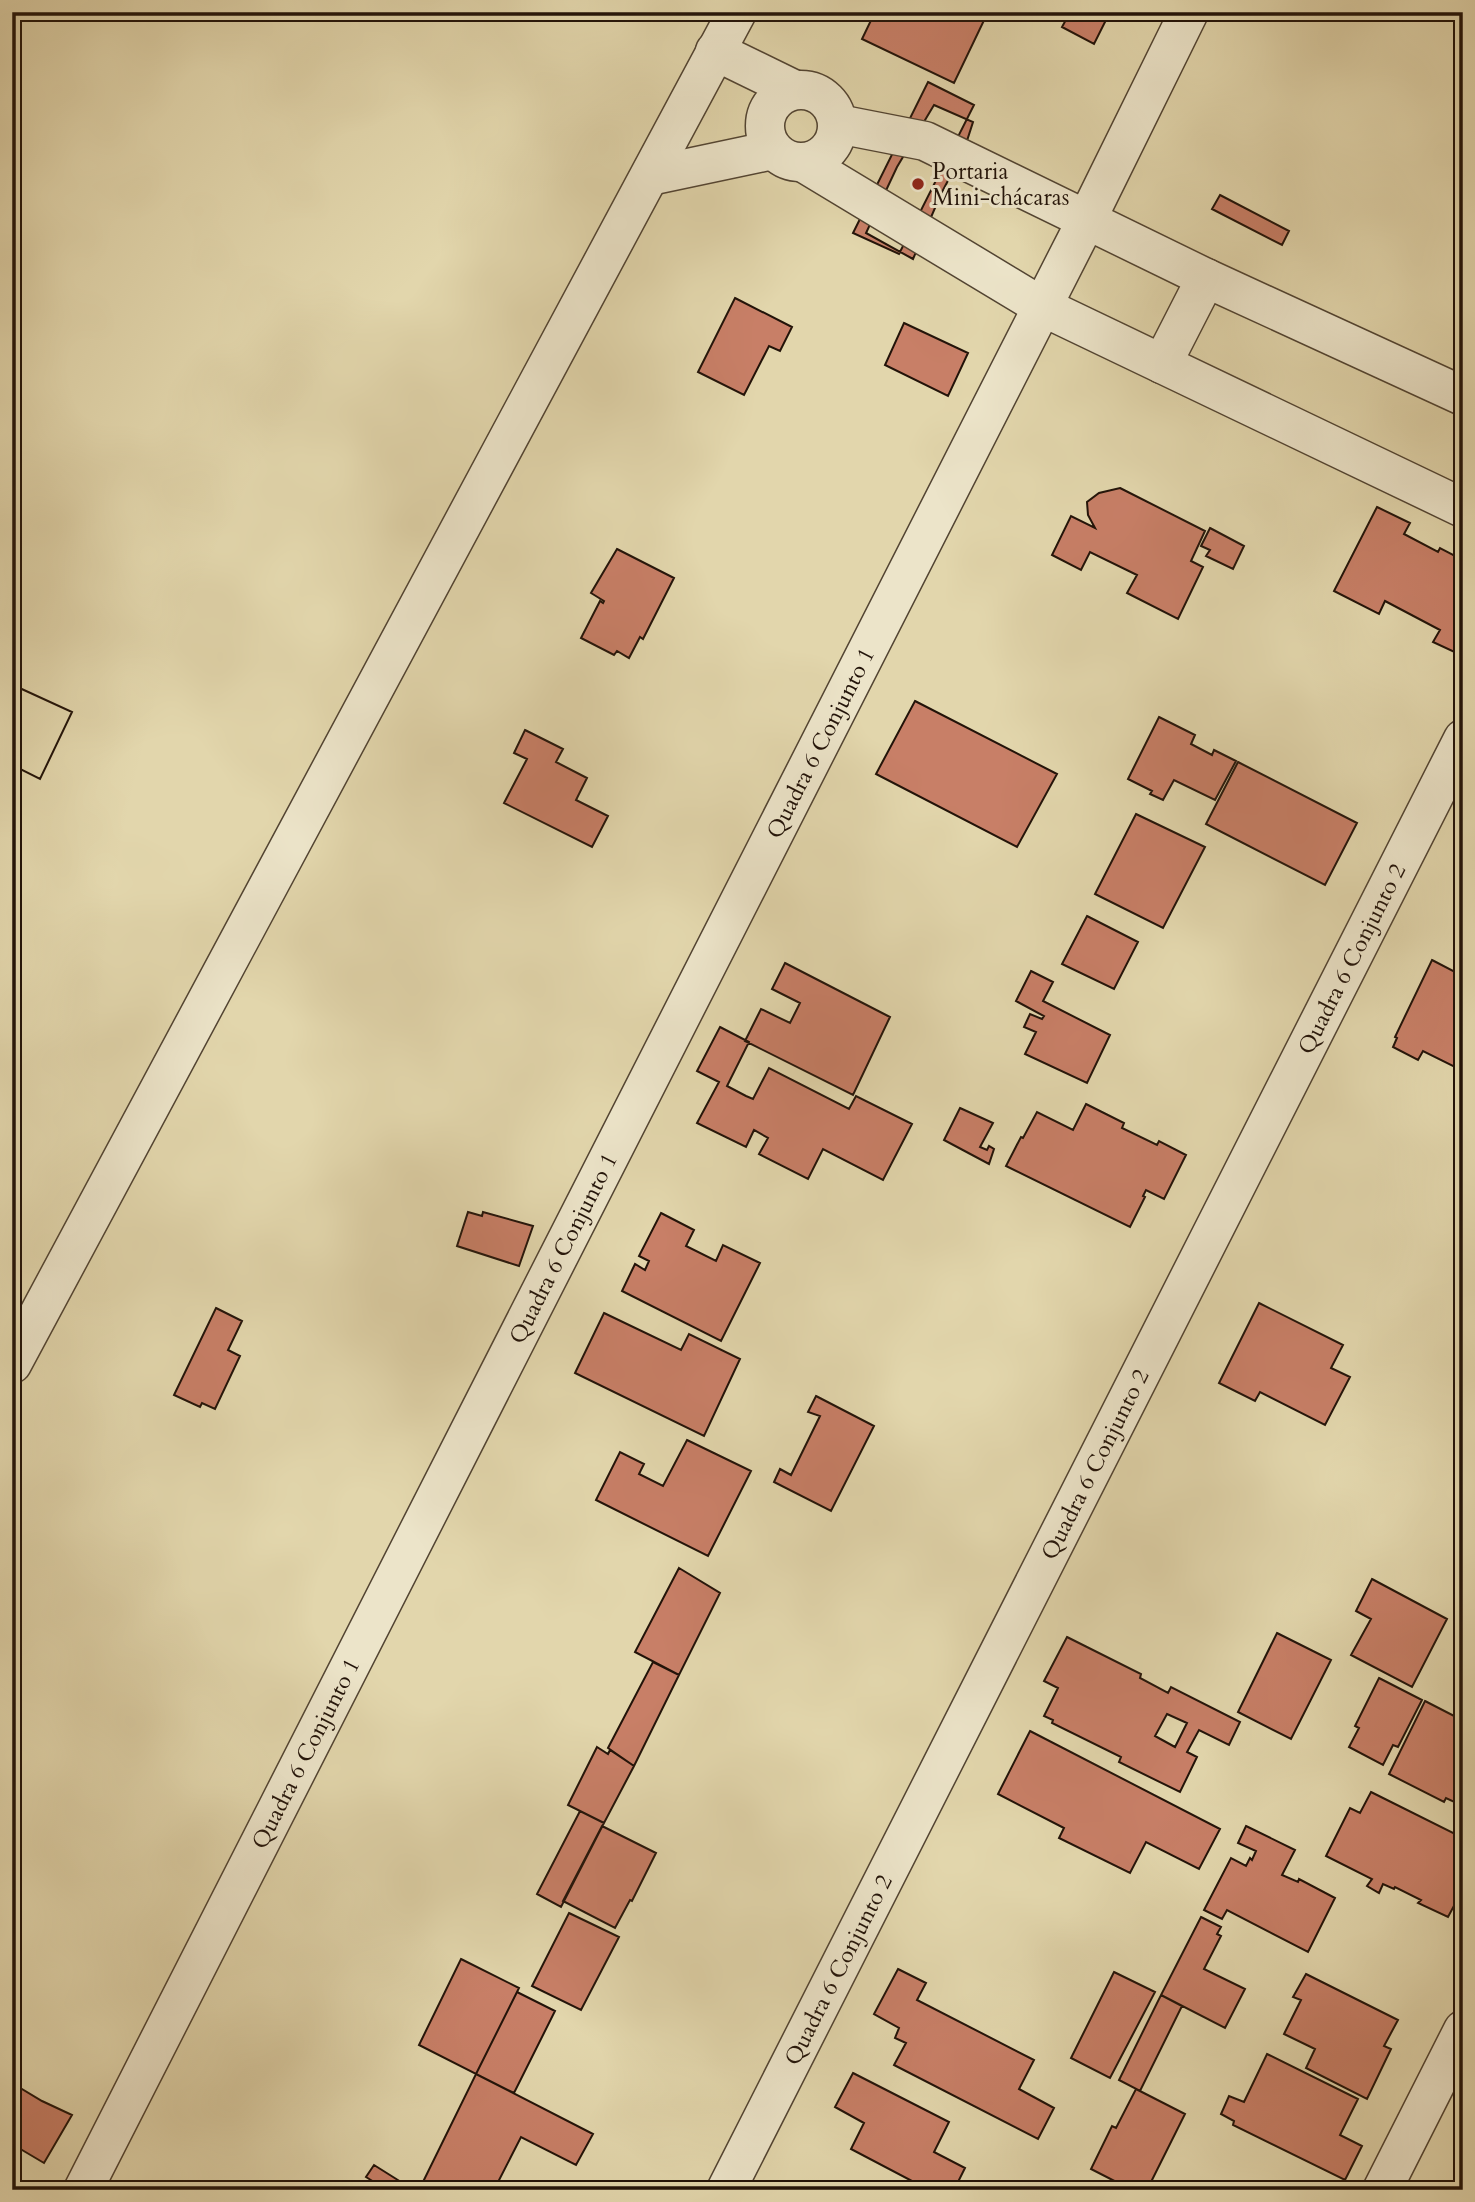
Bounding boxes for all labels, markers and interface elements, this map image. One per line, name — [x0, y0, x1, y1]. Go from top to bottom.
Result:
place label: Portaria Mini-chácaras — [932, 156, 1069, 213]
marker: Portaria Mini-chácaras — [910, 176, 926, 192]
street label: Quadra 6 Conjunto 1 — [759, 642, 882, 844]
street label: Quadra 6 Conjunto 2 — [1290, 858, 1413, 1059]
street label: Quadra 6 Conjunto 1 — [501, 1147, 624, 1349]
street label: Quadra 6 Conjunto 2 — [1033, 1364, 1156, 1565]
street label: Quadra 6 Conjunto 1 — [244, 1653, 367, 1854]
street label: Quadra 6 Conjunto 2 — [776, 1869, 899, 2070]

